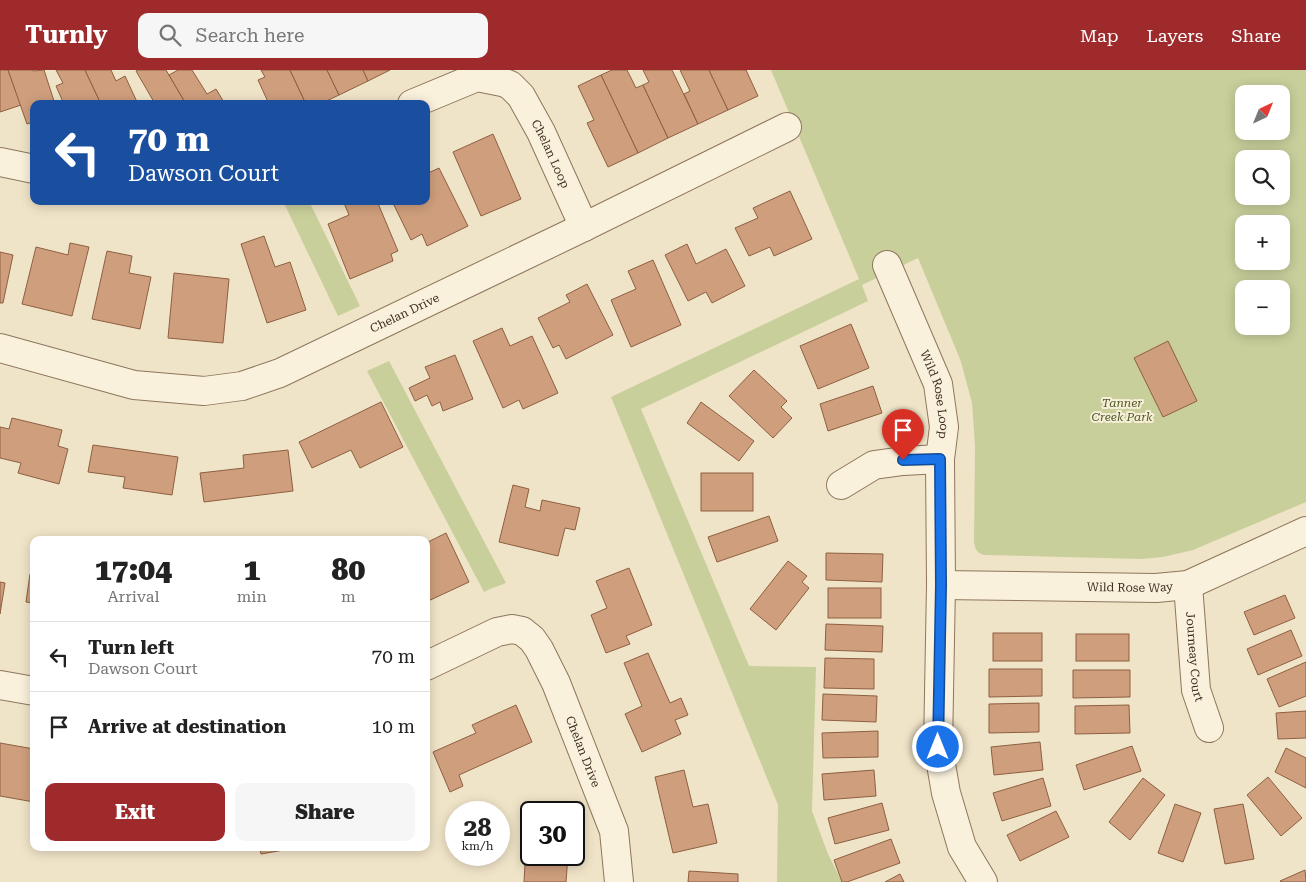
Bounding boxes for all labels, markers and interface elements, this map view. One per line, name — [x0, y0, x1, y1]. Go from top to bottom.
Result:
search box — [138, 13, 488, 58]
text: Turnly — [25, 21, 108, 49]
icon: search — [156, 21, 184, 49]
text: Search here — [196, 24, 304, 47]
text: Map — [1080, 25, 1119, 46]
text: Layers — [1147, 25, 1203, 46]
text: Share — [1231, 25, 1281, 46]
north arrow — [1235, 85, 1290, 140]
map controls — [1235, 85, 1290, 335]
street label: Chelan Loop — [528, 117, 573, 190]
text: 70 m — [128, 119, 210, 160]
icon: left — [45, 120, 110, 185]
button: search — [1235, 150, 1290, 205]
text: Dawson Court — [128, 161, 279, 186]
button: + — [1235, 215, 1290, 270]
button: − — [1235, 280, 1290, 335]
street label: Chelan Drive — [368, 290, 442, 336]
street label: Wild Rose Loop — [917, 348, 951, 440]
park label: Tanner Creek Park — [1092, 396, 1153, 424]
pin — [882, 409, 924, 460]
icon: arrive — [889, 416, 917, 444]
text: 17:04 — [95, 552, 172, 587]
text: 1 — [243, 552, 260, 587]
text: 80 — [332, 552, 365, 587]
street label: Wild Rose Way — [1087, 579, 1175, 595]
text: Arrival — [107, 587, 159, 606]
text: min — [237, 587, 267, 606]
text: m — [341, 587, 356, 606]
street label: Journeay Court — [1183, 611, 1207, 704]
text: Turn left — [88, 636, 174, 659]
icon: left — [45, 643, 73, 671]
text: 70 m — [372, 645, 415, 668]
text: Dawson Court — [88, 659, 198, 678]
icon: arrive — [45, 713, 73, 741]
street label: Chelan Drive — [563, 714, 603, 790]
text: Arrive at destination — [88, 715, 286, 738]
text: 10 m — [372, 715, 415, 738]
position arrow — [911, 720, 963, 772]
button: Exit — [45, 783, 225, 841]
button: Share — [235, 783, 415, 841]
speed limit sign: 30 — [520, 801, 585, 866]
text: 28 — [463, 813, 492, 842]
text: km/h — [461, 839, 494, 853]

